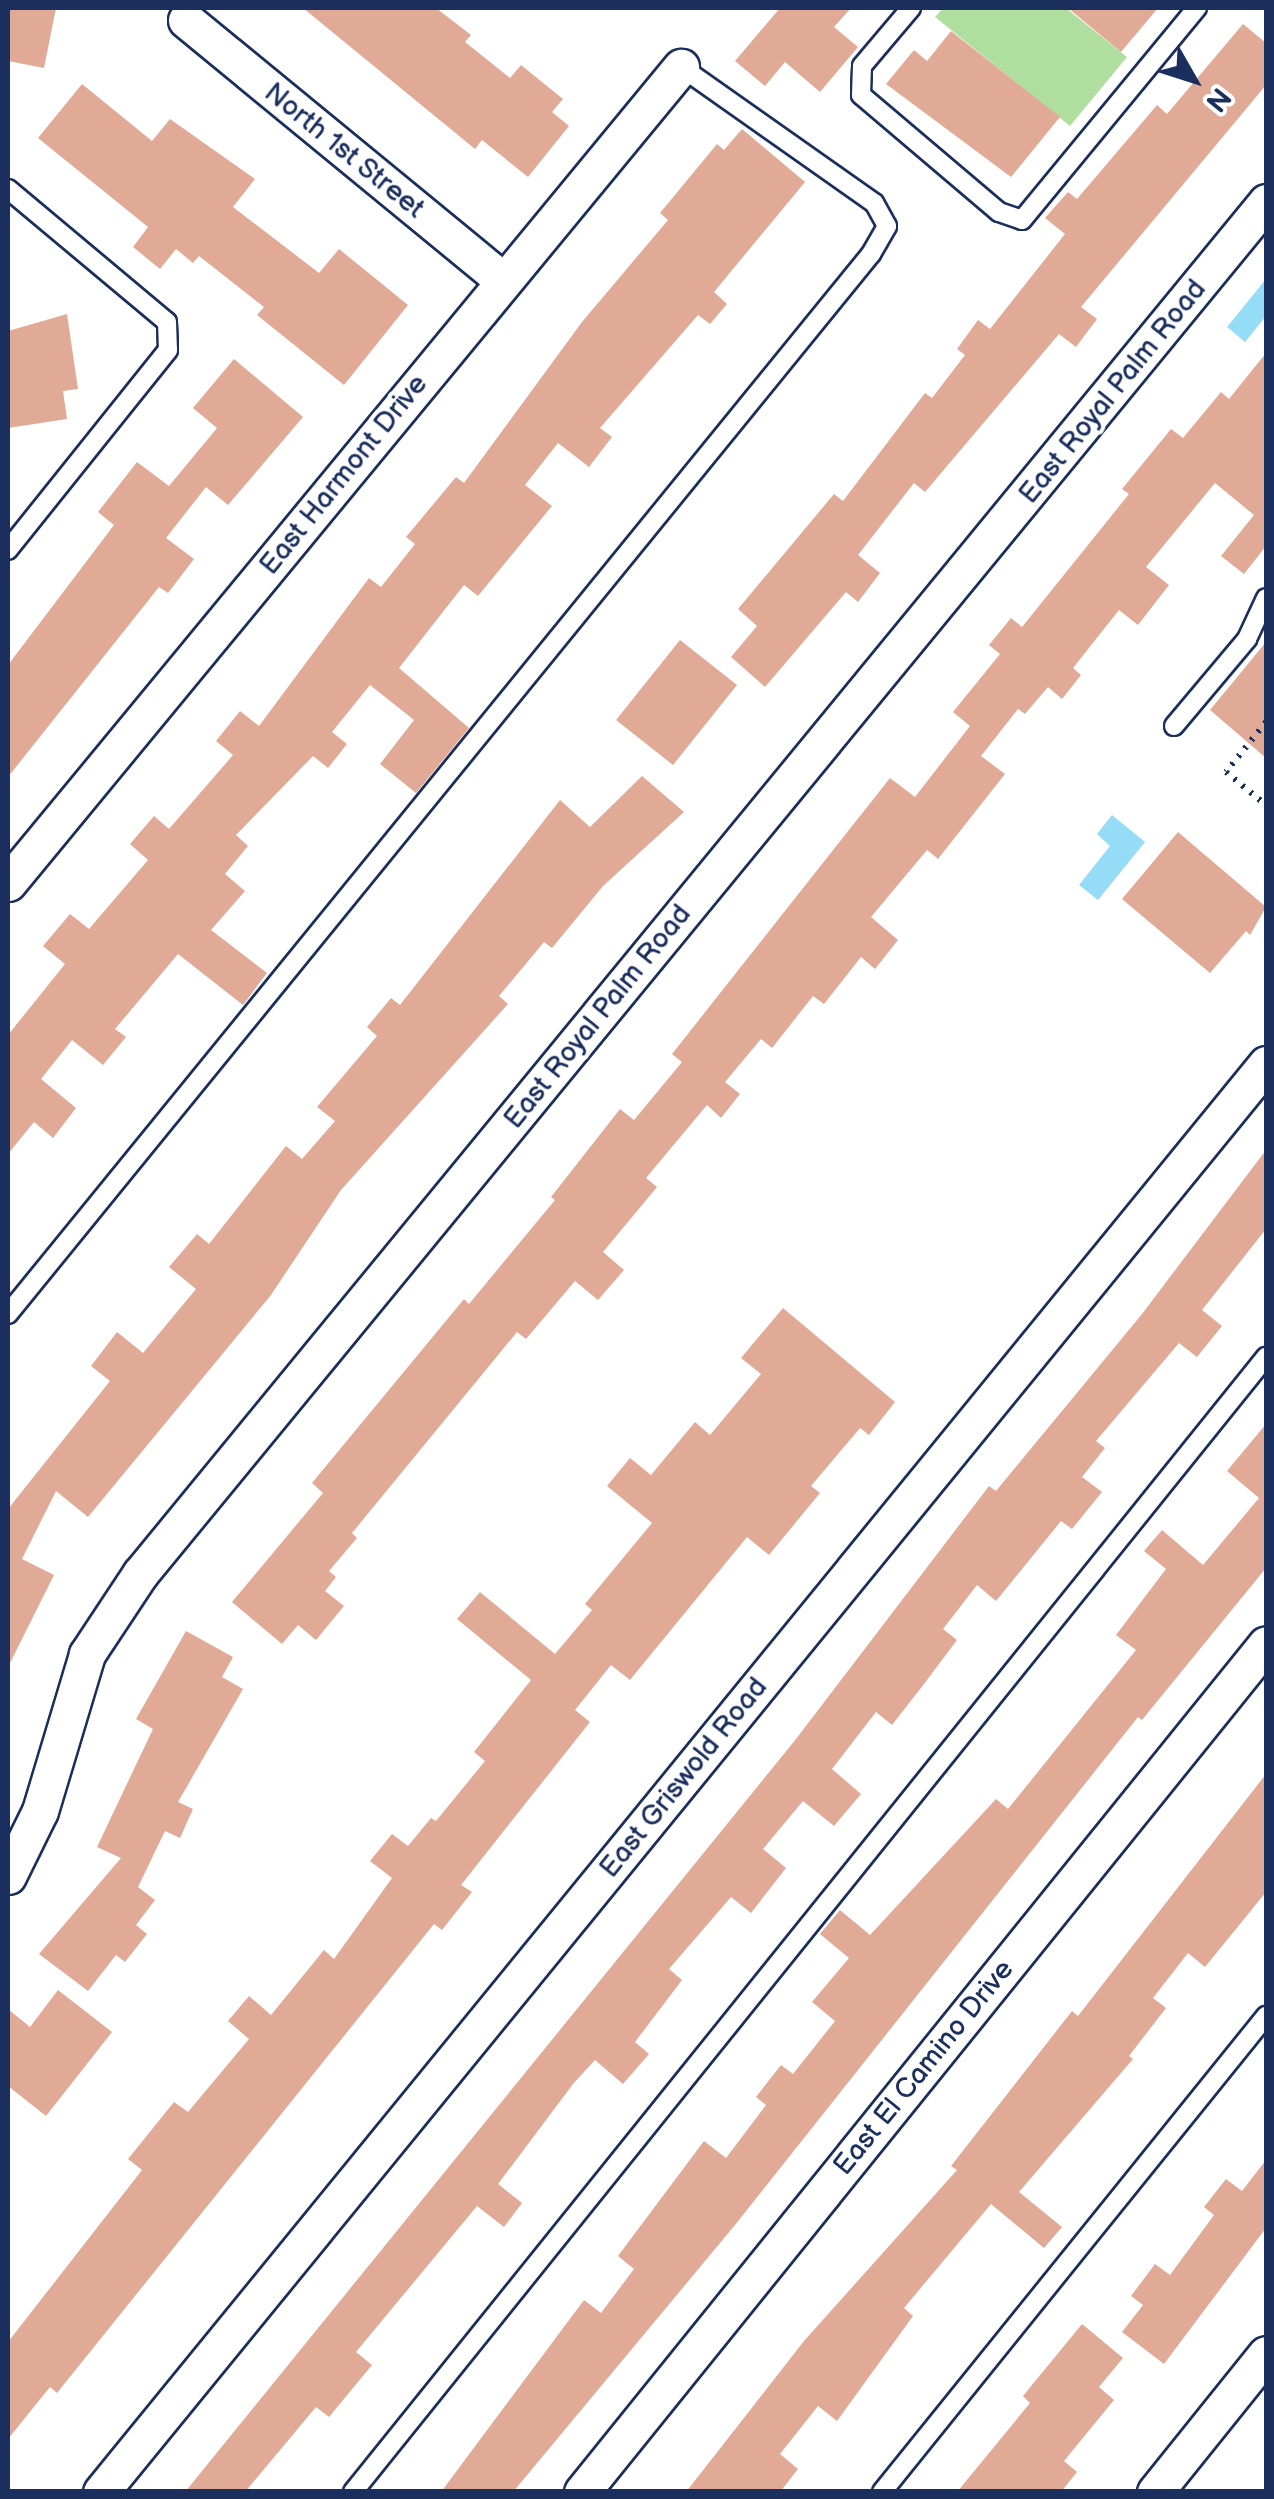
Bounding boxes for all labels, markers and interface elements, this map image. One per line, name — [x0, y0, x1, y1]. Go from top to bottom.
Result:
north arrow — [1144, 30, 1244, 130]
street label: North 1st Street — [257, 76, 431, 226]
text: N — [1198, 81, 1237, 118]
street label: East Royal Palm Road — [1012, 273, 1214, 511]
street label: East Harmont Drive — [253, 368, 435, 582]
street label: East Royal Palm Road — [497, 898, 699, 1136]
street label: East Griswold Road — [593, 1671, 775, 1885]
street label: East El Camino Drive — [827, 1954, 1021, 2182]

